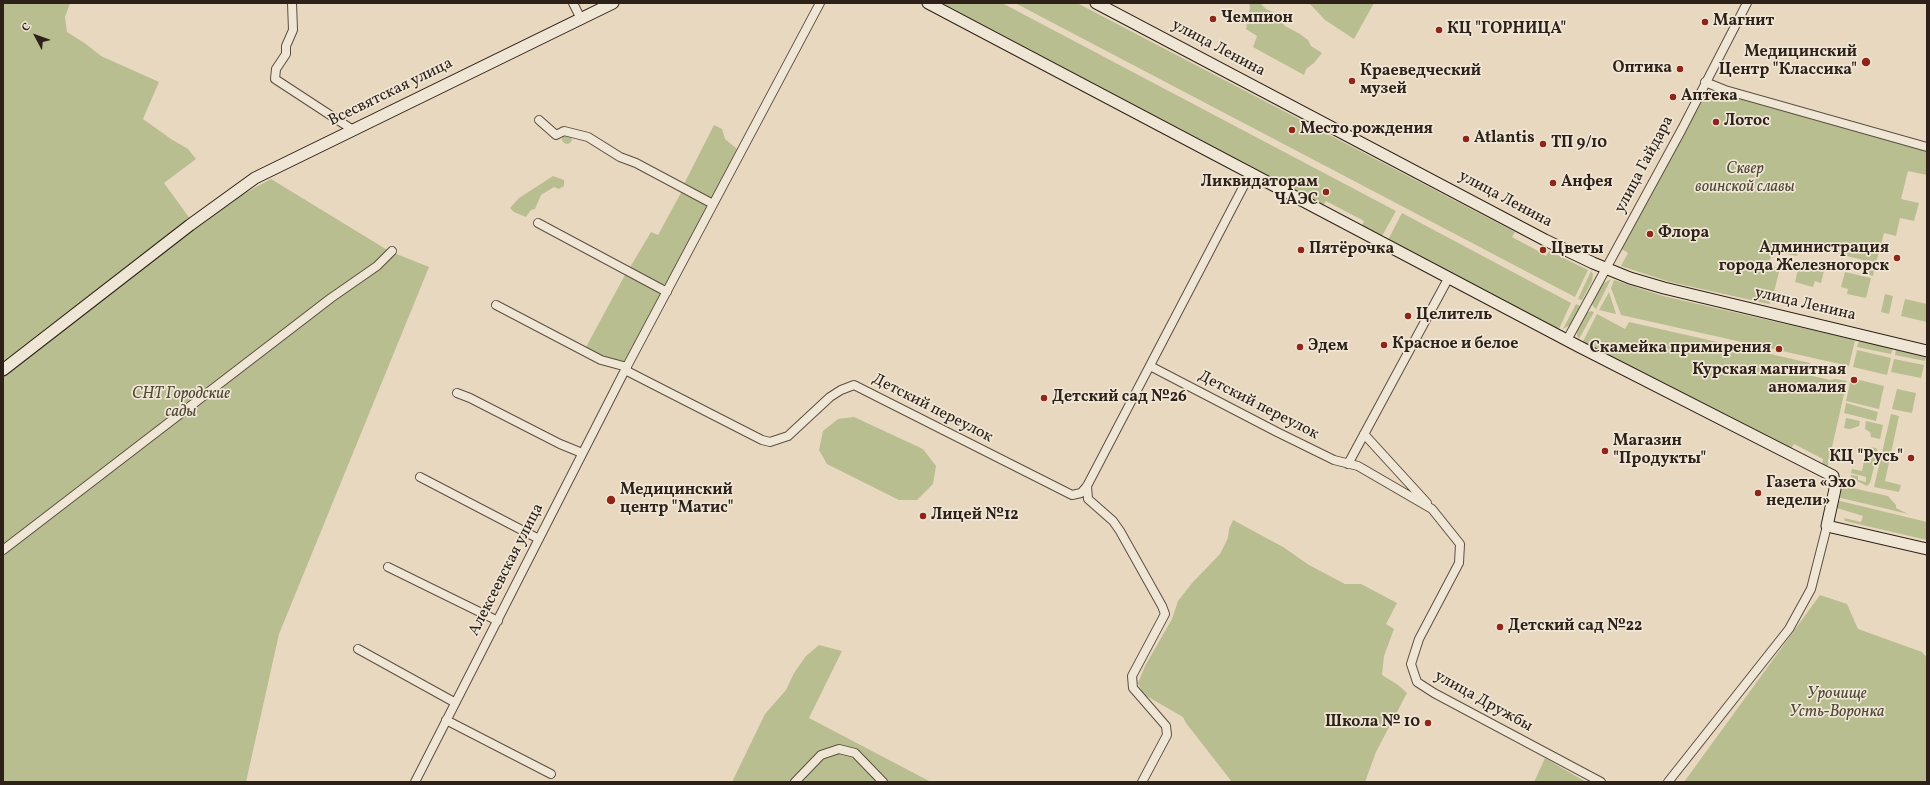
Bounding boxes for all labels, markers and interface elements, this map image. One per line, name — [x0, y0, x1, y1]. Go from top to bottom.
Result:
place label: Чемпион — [1221, 9, 1293, 29]
place label: Магнит — [1713, 12, 1774, 32]
marker: Чемпион — [1208, 14, 1218, 24]
north arrow — [16, 16, 56, 56]
street label: улица Ленина — [1168, 16, 1268, 82]
marker: Магнит — [1700, 17, 1710, 27]
text: С — [19, 20, 35, 35]
place label: КЦ "ГОРНИЦА" — [1447, 20, 1566, 40]
marker: КЦ "ГОРНИЦА" — [1434, 25, 1444, 35]
place label: Медицинский Центр "Классика" — [1719, 43, 1857, 81]
street label: Всесвятская улица — [326, 55, 456, 131]
marker: Медицинский Центр "Классика" — [1860, 56, 1872, 68]
place label: Оптика — [1612, 59, 1672, 79]
place label: Краеведческий музей — [1360, 62, 1481, 100]
marker: Оптика — [1675, 64, 1685, 74]
marker: Краеведческий музей — [1347, 76, 1357, 86]
place label: Аптека — [1681, 87, 1738, 107]
marker: Аптека — [1668, 92, 1678, 102]
place label: Лотос — [1724, 112, 1770, 132]
street label: улица Гайдара — [1611, 113, 1679, 217]
marker: Лотос — [1711, 117, 1721, 127]
place label: Место рождения — [1300, 120, 1433, 140]
marker: Место рождения — [1287, 125, 1297, 135]
place label: Atlantis — [1474, 129, 1535, 149]
marker: Atlantis — [1461, 134, 1471, 144]
place label: ТП 9/10 — [1551, 134, 1607, 154]
marker: ТП 9/10 — [1538, 139, 1548, 149]
park label: Сквер воинской славы — [1695, 160, 1795, 198]
street label: улица Ленина — [1455, 167, 1555, 233]
place label: Ликвидаторам ЧАЭС — [1201, 173, 1318, 211]
place label: Анфея — [1561, 173, 1613, 193]
marker: Анфея — [1548, 178, 1558, 188]
marker: Ликвидаторам ЧАЭС — [1321, 187, 1331, 197]
place label: Флора — [1658, 224, 1709, 244]
marker: Флора — [1645, 229, 1655, 239]
place label: Администрация города Железногорск — [1719, 239, 1889, 277]
place label: Пятёрочка — [1309, 240, 1394, 260]
place label: Цветы — [1551, 240, 1604, 260]
marker: Пятёрочка — [1296, 245, 1306, 255]
marker: Цветы — [1538, 245, 1548, 255]
marker: Администрация города Железногорск — [1892, 253, 1902, 263]
street label: улица Ленина — [1752, 284, 1858, 326]
place label: Целитель — [1416, 306, 1492, 326]
marker: Целитель — [1403, 311, 1413, 321]
place label: Красное и белое — [1392, 335, 1518, 355]
place label: Эдем — [1308, 337, 1348, 357]
place label: Скамейка примирения — [1590, 339, 1771, 359]
marker: Красное и белое — [1379, 340, 1389, 350]
marker: Эдем — [1295, 342, 1305, 352]
marker: Скамейка примирения — [1774, 344, 1784, 354]
place label: Курская магнитная аномалия — [1692, 361, 1846, 399]
street label: Детский переулок — [1194, 367, 1322, 445]
street label: Детский переулок — [868, 370, 996, 448]
marker: Курская магнитная аномалия — [1849, 375, 1859, 385]
park label: СНТ Городские сады — [132, 385, 230, 423]
place label: Детский сад №26 — [1052, 388, 1187, 408]
marker: Детский сад №26 — [1039, 393, 1049, 403]
place label: Магазин "Продукты" — [1613, 432, 1706, 470]
marker: Магазин "Продукты" — [1600, 446, 1610, 456]
place label: КЦ "Русь" — [1829, 448, 1903, 468]
marker: КЦ "Русь" — [1906, 453, 1916, 463]
place label: Газета «Эхо недели» — [1766, 474, 1856, 512]
place label: Медицинский центр "Матис" — [620, 481, 734, 519]
marker: Газета «Эхо недели» — [1753, 488, 1763, 498]
marker: Медицинский центр "Матис" — [605, 494, 617, 506]
street label: Алексеевская улица — [465, 501, 549, 639]
place label: Лицей №12 — [931, 506, 1019, 526]
marker: Лицей №12 — [918, 511, 928, 521]
place label: Детский сад №22 — [1508, 617, 1642, 637]
marker: Детский сад №22 — [1495, 622, 1505, 632]
street label: улица Дружбы — [1430, 667, 1536, 737]
park label: Урочище Усть-Воронка — [1789, 685, 1885, 723]
place label: Школа № 10 — [1325, 713, 1420, 733]
marker: Школа № 10 — [1423, 718, 1433, 728]

